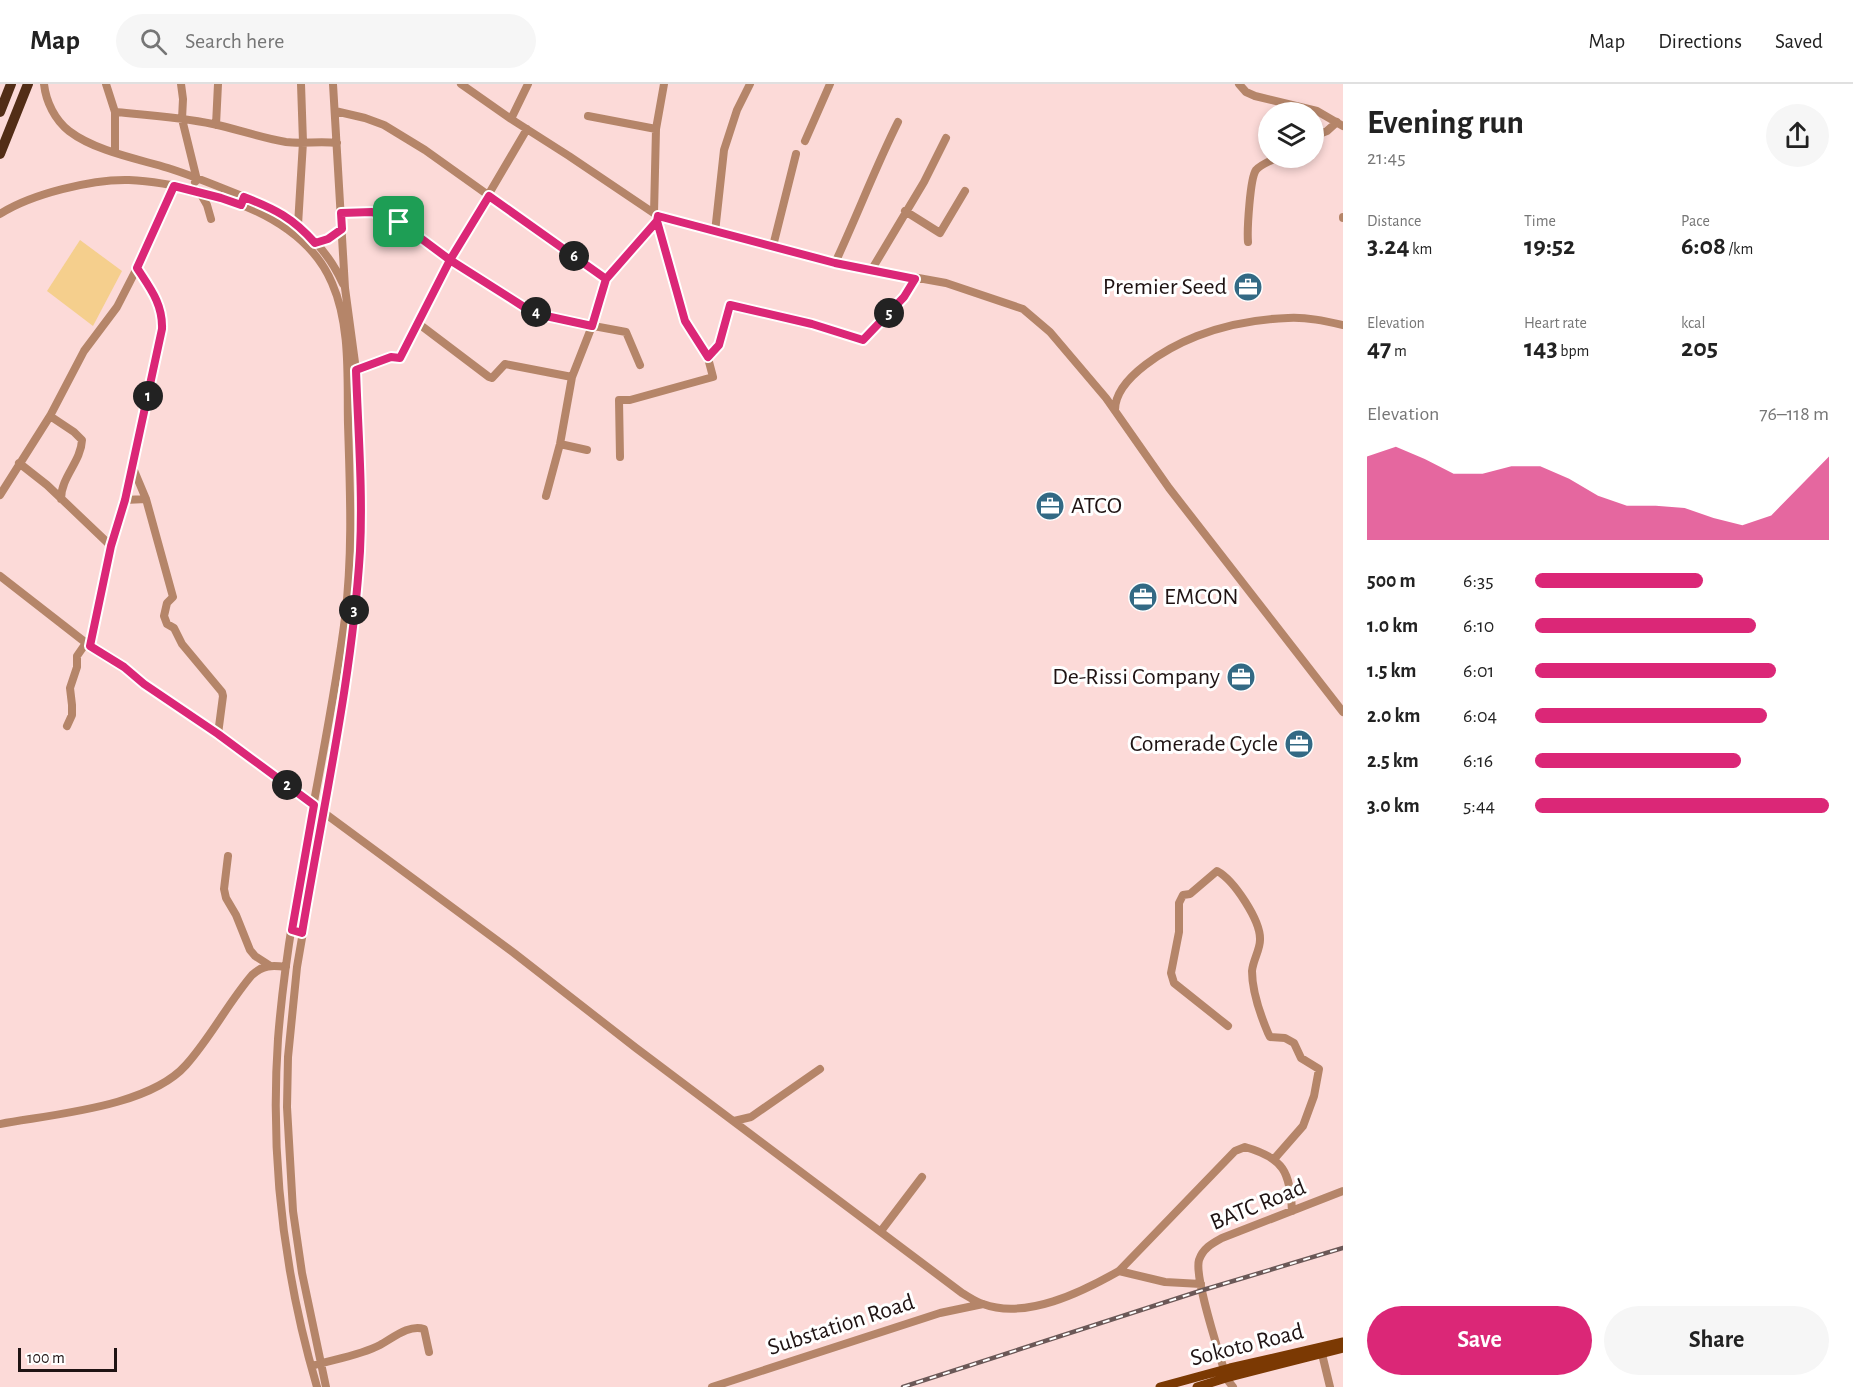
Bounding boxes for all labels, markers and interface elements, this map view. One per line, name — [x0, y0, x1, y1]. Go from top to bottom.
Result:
search box — [116, 14, 536, 68]
icon: search — [137, 25, 170, 58]
text: Map — [30, 27, 80, 55]
text: Search here — [185, 30, 284, 52]
text: Map — [1589, 31, 1625, 52]
text: Directions — [1658, 31, 1742, 52]
text: Saved — [1775, 31, 1823, 52]
map controls — [1258, 102, 1324, 168]
button: layers — [1258, 102, 1324, 168]
button: share — [1766, 104, 1829, 167]
text: Evening run — [1367, 107, 1524, 140]
text: 21:45 — [1367, 148, 1406, 168]
pin — [373, 196, 424, 247]
icon: arrive — [382, 205, 415, 238]
text: Distance — [1367, 213, 1421, 229]
text: Time — [1524, 213, 1556, 229]
text: Pace — [1681, 213, 1710, 229]
text: 3.24 — [1367, 233, 1409, 259]
text: 19:52 — [1524, 233, 1575, 259]
text: 6:08 — [1681, 233, 1726, 259]
pin: 6 — [559, 241, 589, 271]
text: km — [1409, 241, 1432, 257]
text: /km — [1726, 241, 1753, 257]
text: 6 — [570, 248, 578, 264]
office icon: Premier Seed — [1232, 271, 1264, 303]
place label: Premier Seed — [1103, 275, 1227, 299]
pin: 4 — [521, 297, 551, 327]
pin: 5 — [874, 298, 904, 328]
text: 4 — [532, 304, 540, 320]
text: 5 — [886, 305, 892, 321]
text: Elevation — [1367, 315, 1425, 331]
text: Heart rate — [1524, 315, 1587, 331]
text: kcal — [1681, 315, 1705, 331]
text: 47 — [1367, 335, 1391, 361]
text: 143 — [1524, 335, 1558, 361]
text: 205 — [1681, 335, 1718, 361]
text: m — [1391, 343, 1407, 359]
text: bpm — [1558, 343, 1589, 359]
pin: 1 — [133, 381, 163, 411]
text: 1 — [145, 388, 151, 404]
text: Elevation — [1367, 404, 1439, 424]
text: 76–118 m — [1759, 404, 1829, 424]
office icon: ATCO — [1034, 490, 1066, 522]
place label: ATCO — [1071, 494, 1122, 518]
text: 500 m — [1367, 571, 1416, 591]
text: 6:35 — [1463, 571, 1494, 591]
office icon: EMCON — [1127, 581, 1159, 613]
place label: EMCON — [1164, 585, 1239, 609]
pin: 3 — [339, 595, 369, 625]
text: 3 — [351, 602, 357, 618]
text: 1.0 km — [1367, 616, 1418, 636]
text: 6:10 — [1463, 616, 1494, 636]
office icon: De-Rissi Company — [1225, 661, 1257, 693]
text: 1.5 km — [1367, 661, 1416, 681]
text: 6:01 — [1463, 661, 1494, 681]
place label: De-Rissi Company — [1052, 665, 1220, 689]
text: 2.0 km — [1367, 706, 1420, 726]
text: 6:04 — [1463, 706, 1497, 726]
office icon: Comerade Cycle — [1283, 728, 1315, 760]
place label: Comerade Cycle — [1130, 732, 1278, 756]
text: 2.5 km — [1367, 751, 1419, 771]
text: 6:16 — [1463, 751, 1493, 771]
pin: 2 — [272, 770, 302, 800]
text: 2 — [283, 777, 291, 793]
text: 3.0 km — [1367, 796, 1420, 816]
text: 5:44 — [1463, 796, 1495, 816]
street label: BATC Road — [1207, 1175, 1309, 1235]
street label: Substation Road — [765, 1290, 917, 1360]
button: Save — [1367, 1306, 1592, 1375]
button: Share — [1604, 1306, 1829, 1375]
street label: Sokoto Road — [1188, 1319, 1306, 1371]
scale bar — [18, 1345, 117, 1372]
text: 100 m — [27, 1350, 65, 1366]

